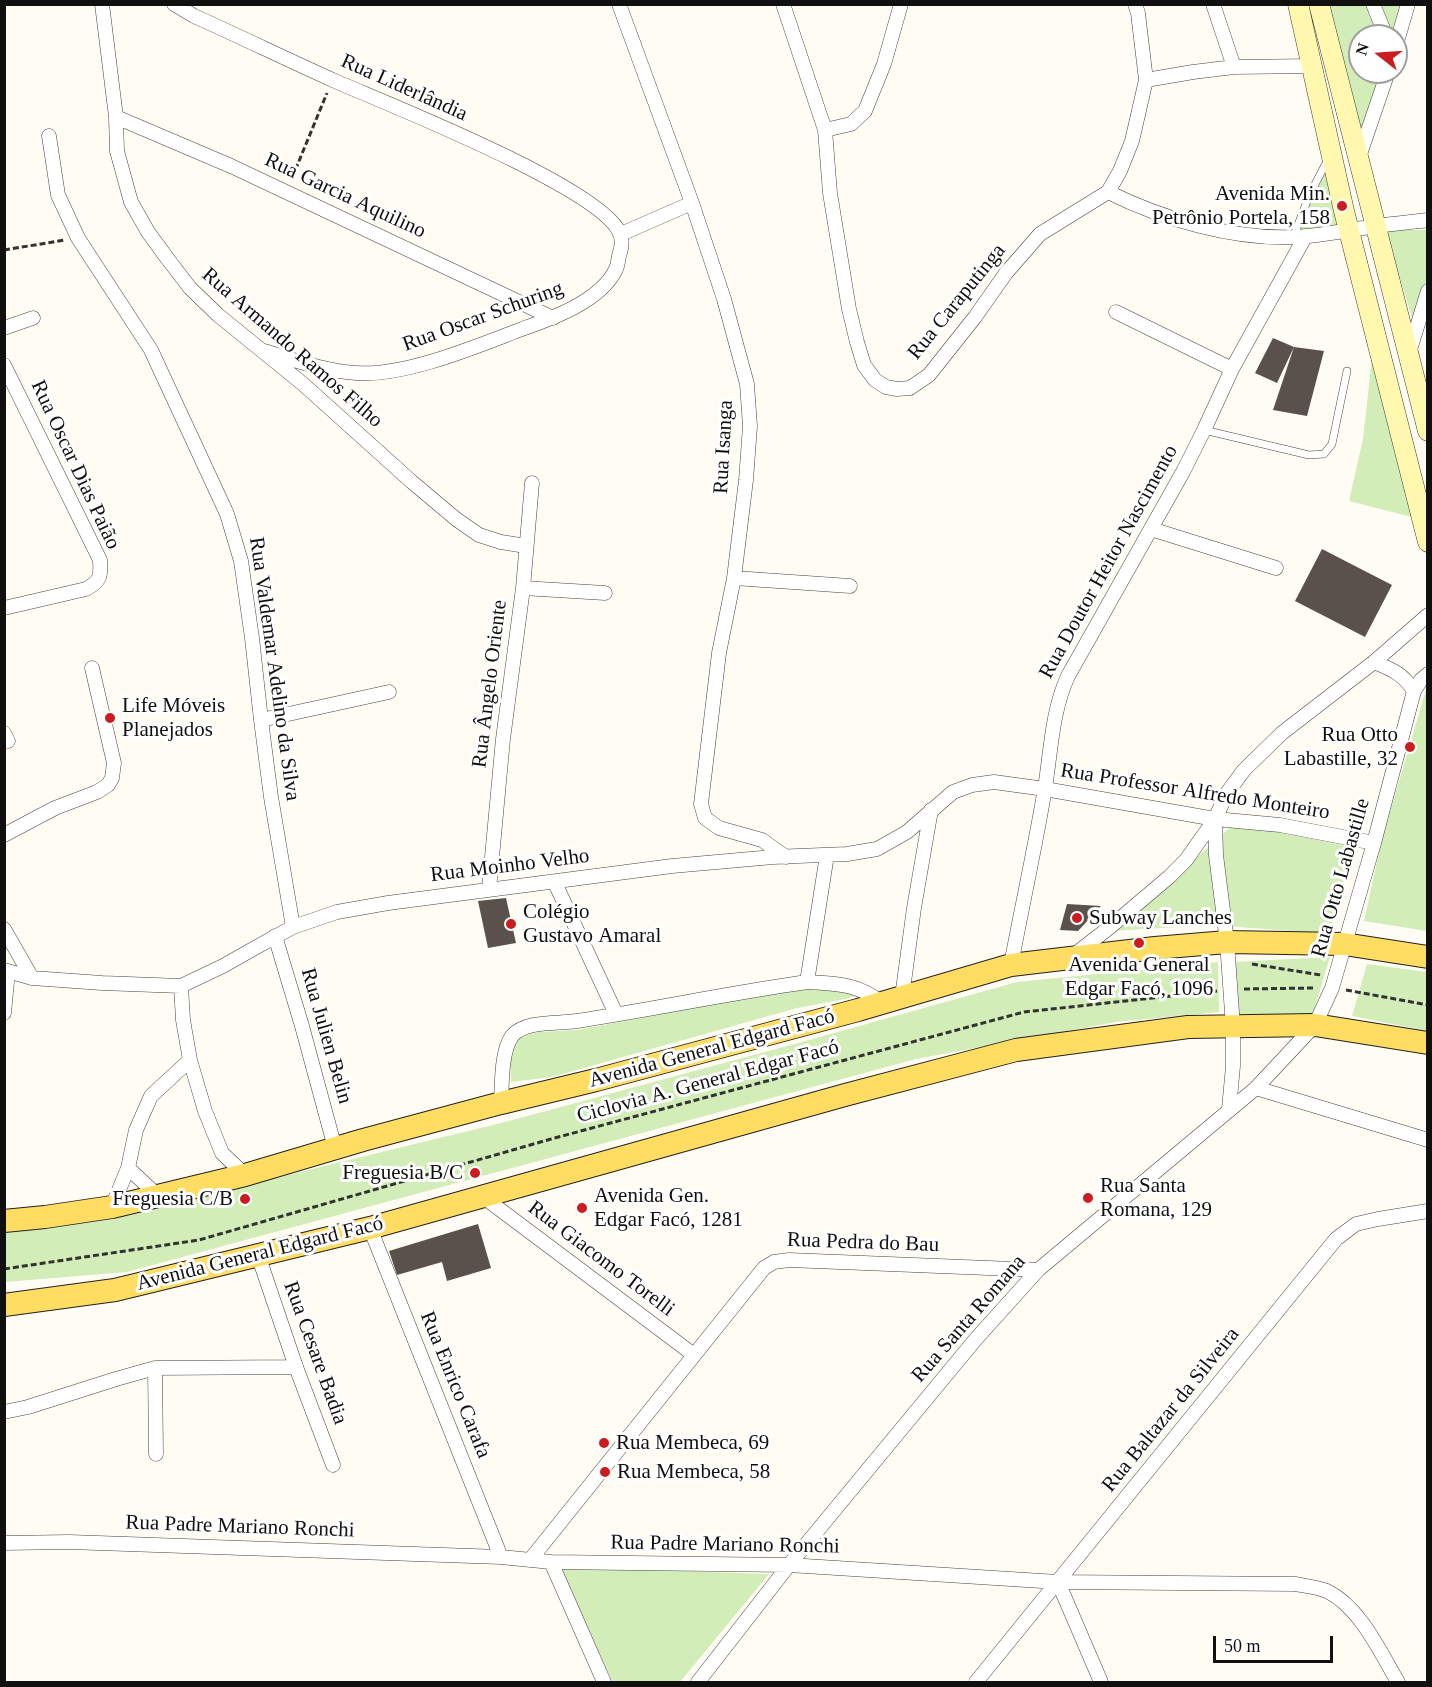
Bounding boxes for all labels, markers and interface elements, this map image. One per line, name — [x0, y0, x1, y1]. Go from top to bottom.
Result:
north arrow — [1348, 24, 1408, 84]
text: N — [1352, 41, 1372, 57]
street label: Rua Liderlândia — [337, 49, 471, 127]
street label: Rua Garcia Aquilino — [260, 148, 430, 244]
place label: Avenida Min. Petrônio Portela, 158 — [1152, 181, 1330, 231]
marker: Avenida Min. Petrônio Portela, 158 — [1335, 199, 1349, 213]
street label: Rua Caraputinga — [903, 239, 1011, 365]
street label: Rua Armando Ramos Filho — [196, 263, 388, 433]
street label: Rua Oscar Schuring — [399, 276, 567, 358]
street label: Rua Oscar Dias Paião — [25, 376, 125, 554]
street label: Rua Isanga — [709, 399, 739, 495]
street label: Rua Doutor Heitor Nascimento — [1034, 441, 1184, 683]
street label: Rua Valdemar Adelino da Silva — [243, 536, 305, 802]
street label: Rua Ângelo Oriente — [467, 599, 513, 769]
place label: Life Móveis Planejados — [122, 693, 225, 743]
marker: Life Móveis Planejados — [103, 711, 117, 725]
place label: Rua Otto Labastille, 32 — [1284, 722, 1398, 772]
marker: Rua Otto Labastille, 32 — [1403, 740, 1417, 754]
street label: Rua Professor Alfredo Monteiro — [1059, 758, 1331, 826]
street label: Rua Otto Labastille — [1306, 795, 1376, 961]
street label: Rua Moinho Velho — [429, 844, 591, 888]
place label: Colégio Gustavo Amaral — [523, 899, 661, 949]
place label: Subway Lanches — [1089, 905, 1232, 931]
marker: Subway Lanches — [1070, 911, 1084, 925]
marker: Colégio Gustavo Amaral — [504, 917, 518, 931]
marker: Avenida General Edgar Facó, 1096 — [1132, 936, 1146, 950]
place label: Avenida General Edgar Facó, 1096 — [1065, 952, 1213, 1002]
street label: Rua Julien Belin — [295, 965, 357, 1107]
street label: Avenida General Edgard Facó — [586, 1004, 838, 1094]
street label: Ciclovia A. General Edgar Facó — [574, 1035, 842, 1129]
place label: Freguesia B/C — [342, 1160, 463, 1186]
marker: Freguesia B/C — [468, 1166, 482, 1180]
place label: Rua Santa Romana, 129 — [1100, 1173, 1212, 1223]
place label: Avenida Gen. Edgar Facó, 1281 — [594, 1183, 743, 1233]
place label: Freguesia C/B — [112, 1186, 233, 1212]
marker: Rua Santa Romana, 129 — [1081, 1191, 1095, 1205]
marker: Freguesia C/B — [238, 1192, 252, 1206]
street label: Rua Giacomo Torelli — [523, 1196, 679, 1322]
marker: Avenida Gen. Edgar Facó, 1281 — [575, 1201, 589, 1215]
street label: Avenida General Edgard Facó — [134, 1211, 386, 1297]
street label: Rua Pedra do Bau — [786, 1228, 940, 1258]
street label: Rua Santa Romana — [907, 1250, 1031, 1388]
street label: Rua Cesare Badia — [277, 1278, 353, 1428]
street label: Rua Enrico Carafa — [414, 1308, 496, 1462]
street label: Rua Baltazar da Silveira — [1097, 1323, 1245, 1497]
place label: Rua Membeca, 69 — [616, 1430, 769, 1456]
marker: Rua Membeca, 69 — [597, 1436, 611, 1450]
place label: Rua Membeca, 58 — [617, 1459, 770, 1485]
marker: Rua Membeca, 58 — [598, 1465, 612, 1479]
street label: Rua Padre Mariano Ronchi — [125, 1510, 355, 1544]
street label: Rua Padre Mariano Ronchi — [610, 1530, 840, 1560]
scale bar — [1216, 1624, 1336, 1662]
text: 50 m — [1224, 1636, 1261, 1656]

